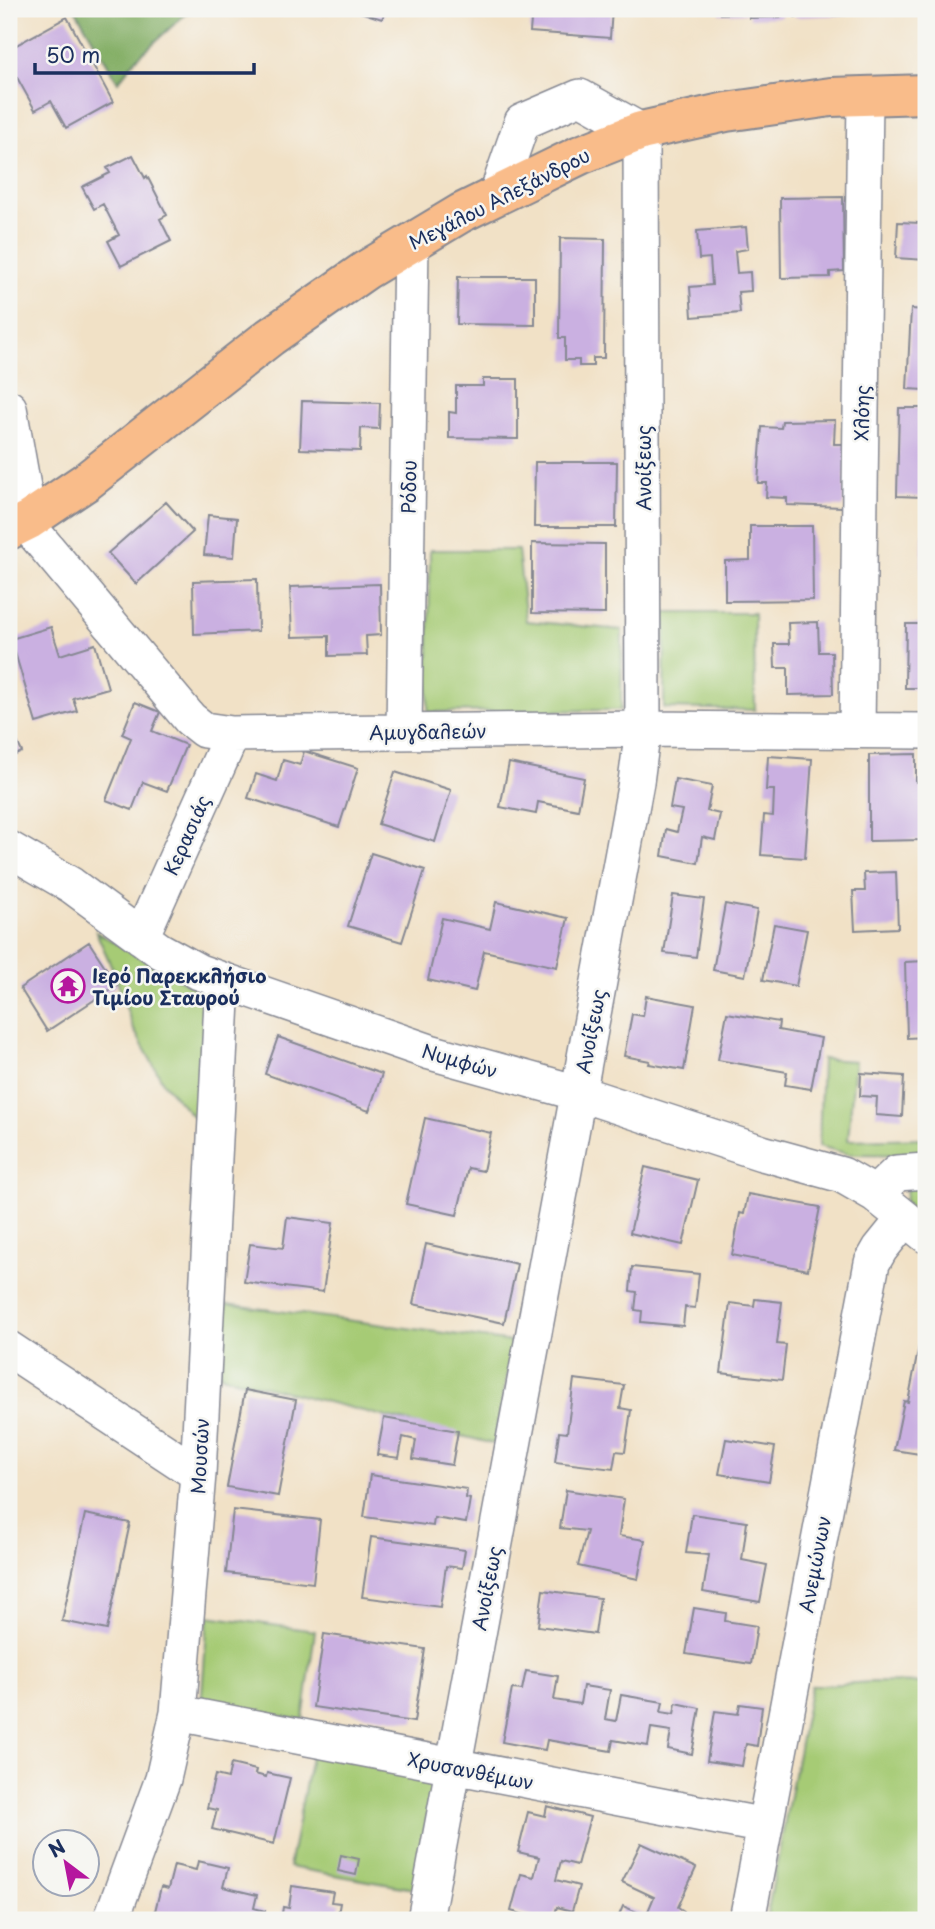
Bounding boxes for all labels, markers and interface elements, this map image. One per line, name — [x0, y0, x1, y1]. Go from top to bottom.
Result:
scale bar — [35, 32, 254, 76]
text: 50 m — [46, 38, 100, 70]
street label: Μεγάλου Αλεξάνδρου — [404, 140, 594, 256]
street label: Χλόης — [847, 385, 875, 441]
street label: Ανοίξεως — [629, 425, 657, 511]
street label: Ρόδου — [394, 460, 422, 514]
street label: Αμυγδαλεών — [369, 716, 487, 746]
street label: Κερασιάς — [156, 790, 216, 880]
place label: Ιερό Παρεκκλήσιο Τιμίου Σταυρού — [92, 961, 267, 1011]
temple icon: Ιερό Παρεκκλήσιο Τιμίου Σταυρού — [49, 967, 87, 1005]
street label: Ανοίξεως — [568, 986, 612, 1076]
street label: Νυμφών — [419, 1036, 501, 1084]
street label: Μουσών — [183, 1417, 215, 1495]
street label: Ανεμώνων — [791, 1513, 837, 1615]
street label: Ανοίξεως — [464, 1543, 508, 1633]
street label: Χρυσανθέμων — [405, 1744, 537, 1796]
north arrow — [32, 1828, 102, 1898]
text: N — [43, 1832, 70, 1864]

